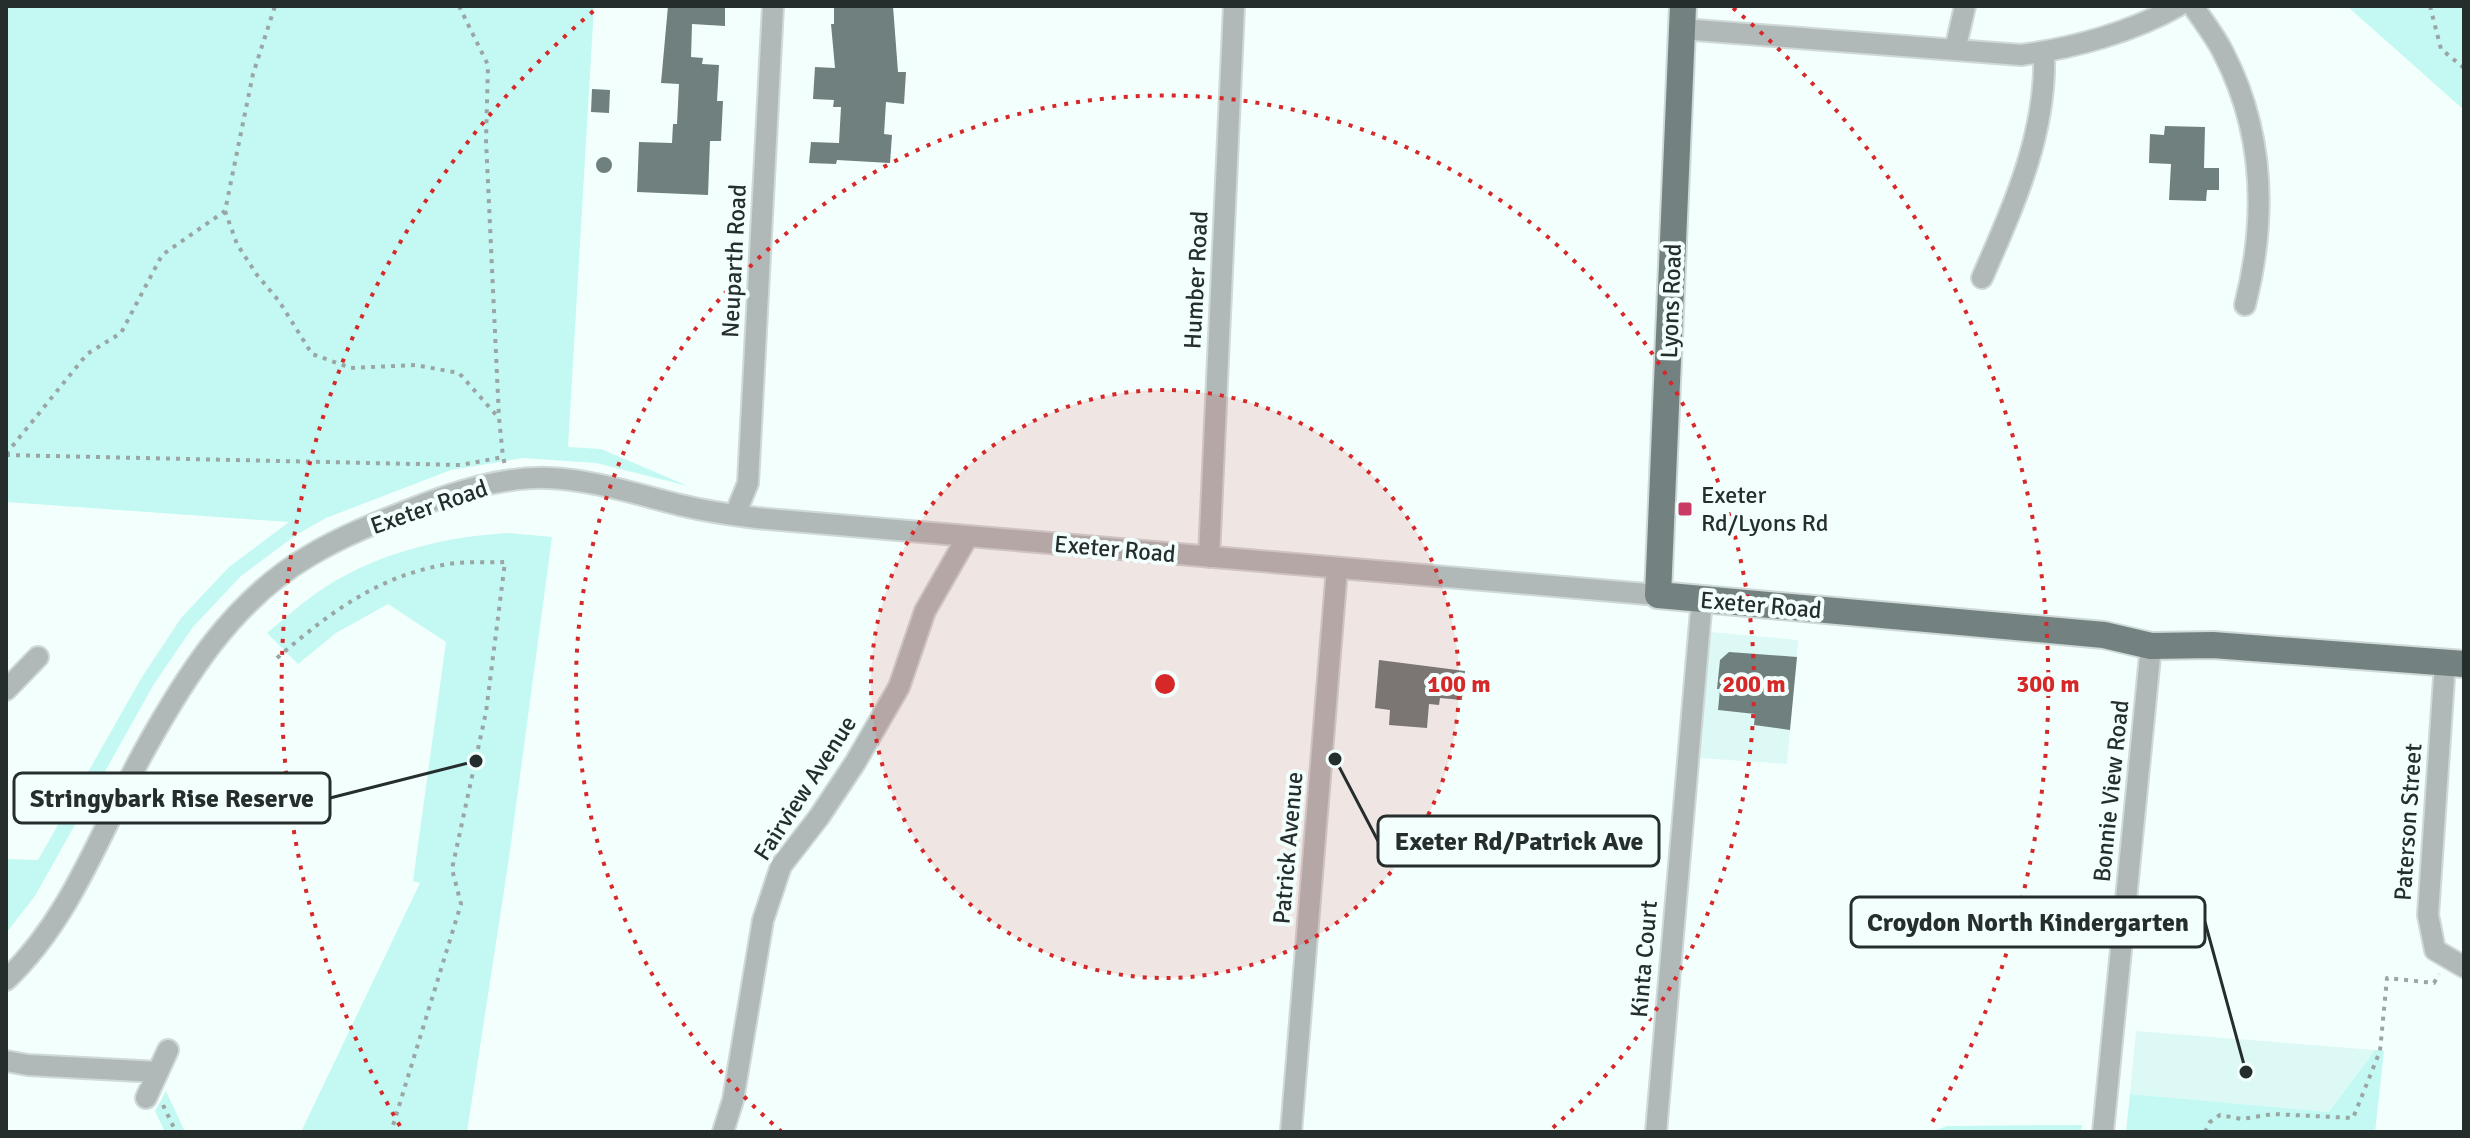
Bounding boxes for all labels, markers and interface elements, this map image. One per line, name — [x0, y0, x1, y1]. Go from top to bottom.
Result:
street label: Neuparth Road — [715, 183, 753, 339]
street label: Humber Road — [1177, 210, 1215, 350]
street label: Lyons Road — [1654, 243, 1688, 359]
street label: Exeter Road — [366, 473, 492, 541]
place label: Exeter Rd/Lyons Rd — [1701, 480, 1828, 538]
marker: Exeter Rd/Lyons Rd — [1676, 500, 1694, 518]
street label: Exeter Road — [1053, 529, 1177, 569]
street label: Exeter Road — [1699, 585, 1823, 625]
text: 100 m — [1427, 669, 1491, 699]
text: 200 m — [1722, 669, 1786, 699]
text: 300 m — [2016, 669, 2080, 699]
centre of rings — [1151, 670, 1179, 698]
street label: Bonnie View Road — [2087, 698, 2135, 884]
street label: Fairview Avenue — [747, 710, 863, 866]
street label: Paterson Street — [2388, 742, 2428, 902]
street label: Patrick Avenue — [1266, 771, 1310, 925]
callout: Stringybark Rise Reserve — [14, 773, 330, 823]
text: Stringybark Rise Reserve — [30, 783, 314, 815]
callout: Exeter Rd/Patrick Ave — [1378, 816, 1659, 866]
text: Exeter Rd/Patrick Ave — [1395, 826, 1644, 858]
callout: Croydon North Kindergarten — [1851, 897, 2205, 947]
street label: Kinta Court — [1624, 899, 1664, 1019]
text: Croydon North Kindergarten — [1867, 907, 2189, 939]

